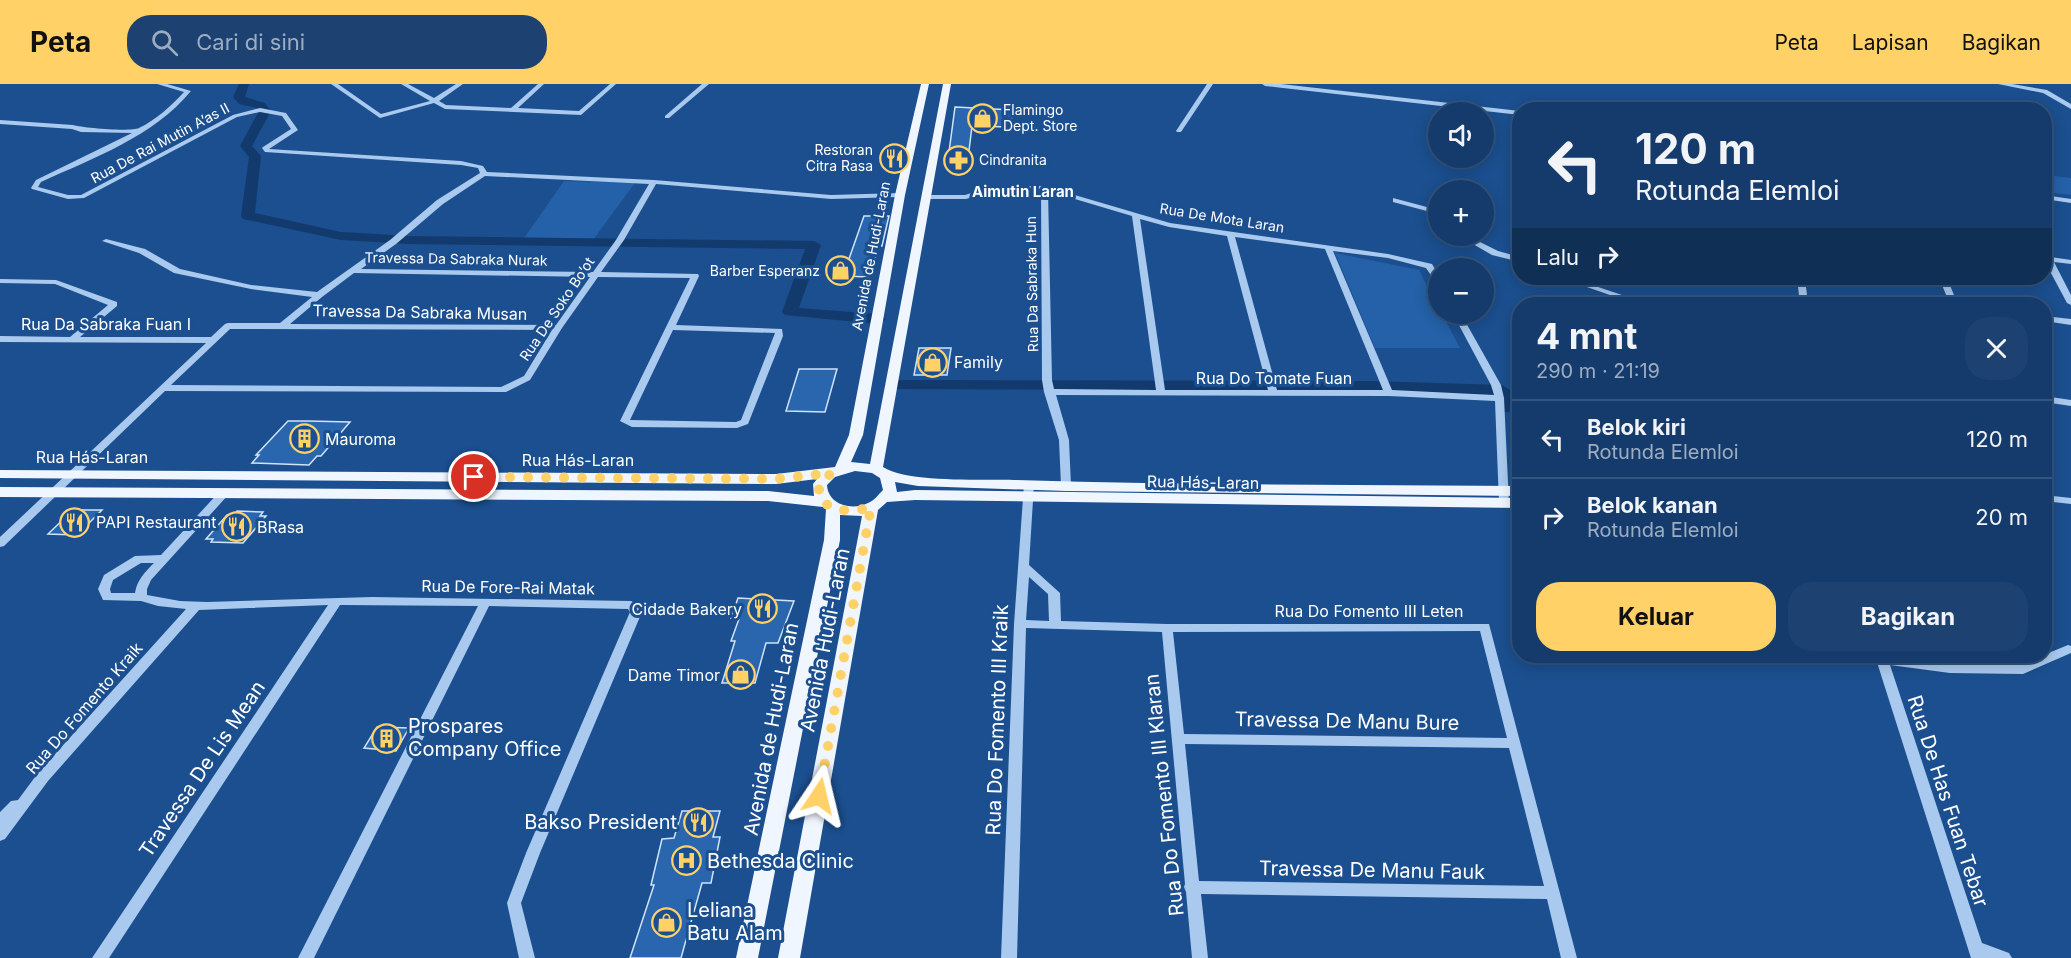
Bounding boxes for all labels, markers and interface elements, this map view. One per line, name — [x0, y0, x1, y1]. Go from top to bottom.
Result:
search box — [127, 15, 547, 69]
text: Peta — [30, 25, 91, 59]
icon: search — [148, 26, 181, 59]
text: Cari di sini — [196, 29, 305, 55]
text: Peta — [1775, 30, 1819, 55]
text: Lapisan — [1852, 30, 1929, 55]
text: Bagikan — [1962, 30, 2041, 55]
street label: Rua De Rai Mutin A’as II — [88, 99, 232, 186]
place label: Flamingo Dept. Store — [1003, 101, 1077, 134]
shop icon: Flamingo Dept. Store — [966, 102, 998, 134]
map controls — [1428, 102, 1494, 324]
button: sound — [1428, 102, 1494, 168]
text: 120 m — [1635, 123, 1756, 174]
icon: left — [1536, 126, 1614, 204]
place label: Restoran Citra Rasa — [806, 141, 873, 174]
restaurant icon: Restoran Citra Rasa — [878, 142, 910, 174]
pharmacy icon: Cindranita — [942, 144, 974, 176]
place label: Cindranita — [979, 151, 1047, 168]
text: Rotunda Elemloi — [1635, 174, 1840, 207]
street label: Avenida de Hudi-Laran — [848, 180, 893, 332]
button: + — [1428, 180, 1494, 246]
district label: Aimutin Laran — [972, 182, 1074, 201]
street label: Rua De Mota Laran — [1159, 199, 1286, 236]
street label: Rua Da Sabraka Hun — [1022, 216, 1041, 352]
icon: right — [1591, 240, 1624, 273]
text: Lalu — [1536, 244, 1579, 270]
street label: Travessa Da Sabraka Nurak — [364, 248, 548, 269]
street label: Rua De Soko Bo’ot — [516, 253, 598, 364]
shop icon: Barber Esperanz — [825, 255, 857, 287]
button: − — [1428, 258, 1494, 324]
place label: Barber Esperanz — [710, 262, 820, 279]
street label: Travessa Da Sabraka Musan — [312, 300, 528, 324]
street label: Rua Da Sabraka Fuan I — [21, 314, 191, 334]
text: 4 mnt — [1536, 314, 1637, 358]
button: close — [1965, 317, 2028, 380]
shop icon: Family — [917, 346, 949, 378]
place label: Family — [954, 352, 1003, 372]
text: 290 m · 21:19 — [1536, 359, 1660, 383]
street label: Rua Do Tomate Fuan — [1196, 368, 1352, 388]
text: Belok kiri — [1587, 414, 1686, 440]
building icon: Mauroma — [288, 423, 320, 455]
icon: left — [1536, 423, 1569, 456]
text: 120 m — [1966, 426, 2028, 452]
place label: Mauroma — [325, 429, 396, 449]
text: Rotunda Elemloi — [1587, 440, 1739, 464]
street label: Rua Hás-Laran — [36, 447, 148, 467]
street label: Rua Hás-Laran — [522, 450, 634, 470]
pin — [448, 451, 499, 502]
icon: arrive — [457, 460, 490, 493]
street label: Rua Hás-Laran — [1147, 471, 1259, 493]
text: Belok kanan — [1587, 492, 1718, 518]
icon: right — [1536, 501, 1569, 534]
text: 20 m — [1975, 504, 2028, 530]
restaurant icon: PAPI Restaurant — [59, 506, 91, 538]
restaurant icon: BRasa — [220, 511, 252, 543]
place label: PAPI Restaurant — [96, 512, 216, 532]
place label: BRasa — [257, 517, 304, 537]
text: Rotunda Elemloi — [1587, 518, 1739, 542]
street label: Avenida Hudi-Laran — [795, 546, 855, 734]
street label: Rua De Fore-Rai Matak — [421, 575, 595, 599]
button: Keluar — [1536, 582, 1776, 651]
button: Bagikan — [1788, 582, 2028, 651]
restaurant icon: Cidade Bakery — [747, 593, 779, 625]
place label: Cidade Bakery — [632, 599, 742, 619]
street label: Rua Do Fomento III Leten — [1275, 601, 1463, 621]
street label: Rua Do Fomento III Kraik — [981, 604, 1013, 836]
street label: Avenida de Hudi-Laran — [739, 621, 803, 837]
street label: Rua Do Fomento Kraik — [21, 638, 147, 778]
shop icon: Dame Timor — [725, 659, 757, 691]
place label: Dame Timor — [628, 665, 720, 685]
street label: Rua Do Fomento III Klaran — [1139, 673, 1189, 917]
street label: Travessa De Lis Mean — [134, 676, 270, 862]
street label: Rua De Has Fuan Tebar — [1902, 692, 1994, 910]
street label: Travessa De Manu Bure — [1234, 707, 1460, 735]
place label: Prospares Company Office — [408, 714, 561, 761]
building icon: Prospares Company Office — [371, 722, 403, 754]
position arrow — [787, 764, 851, 828]
restaurant icon: Bakso President — [682, 806, 714, 838]
place label: Bakso President — [524, 810, 677, 834]
hospital icon: Bethesda Clinic — [670, 845, 702, 877]
place label: Bethesda Clinic — [707, 849, 854, 873]
street label: Travessa De Manu Fauk — [1259, 856, 1485, 884]
place label: Leliana Batu Alam — [687, 898, 783, 945]
shop icon: Leliana Batu Alam — [650, 906, 682, 938]

